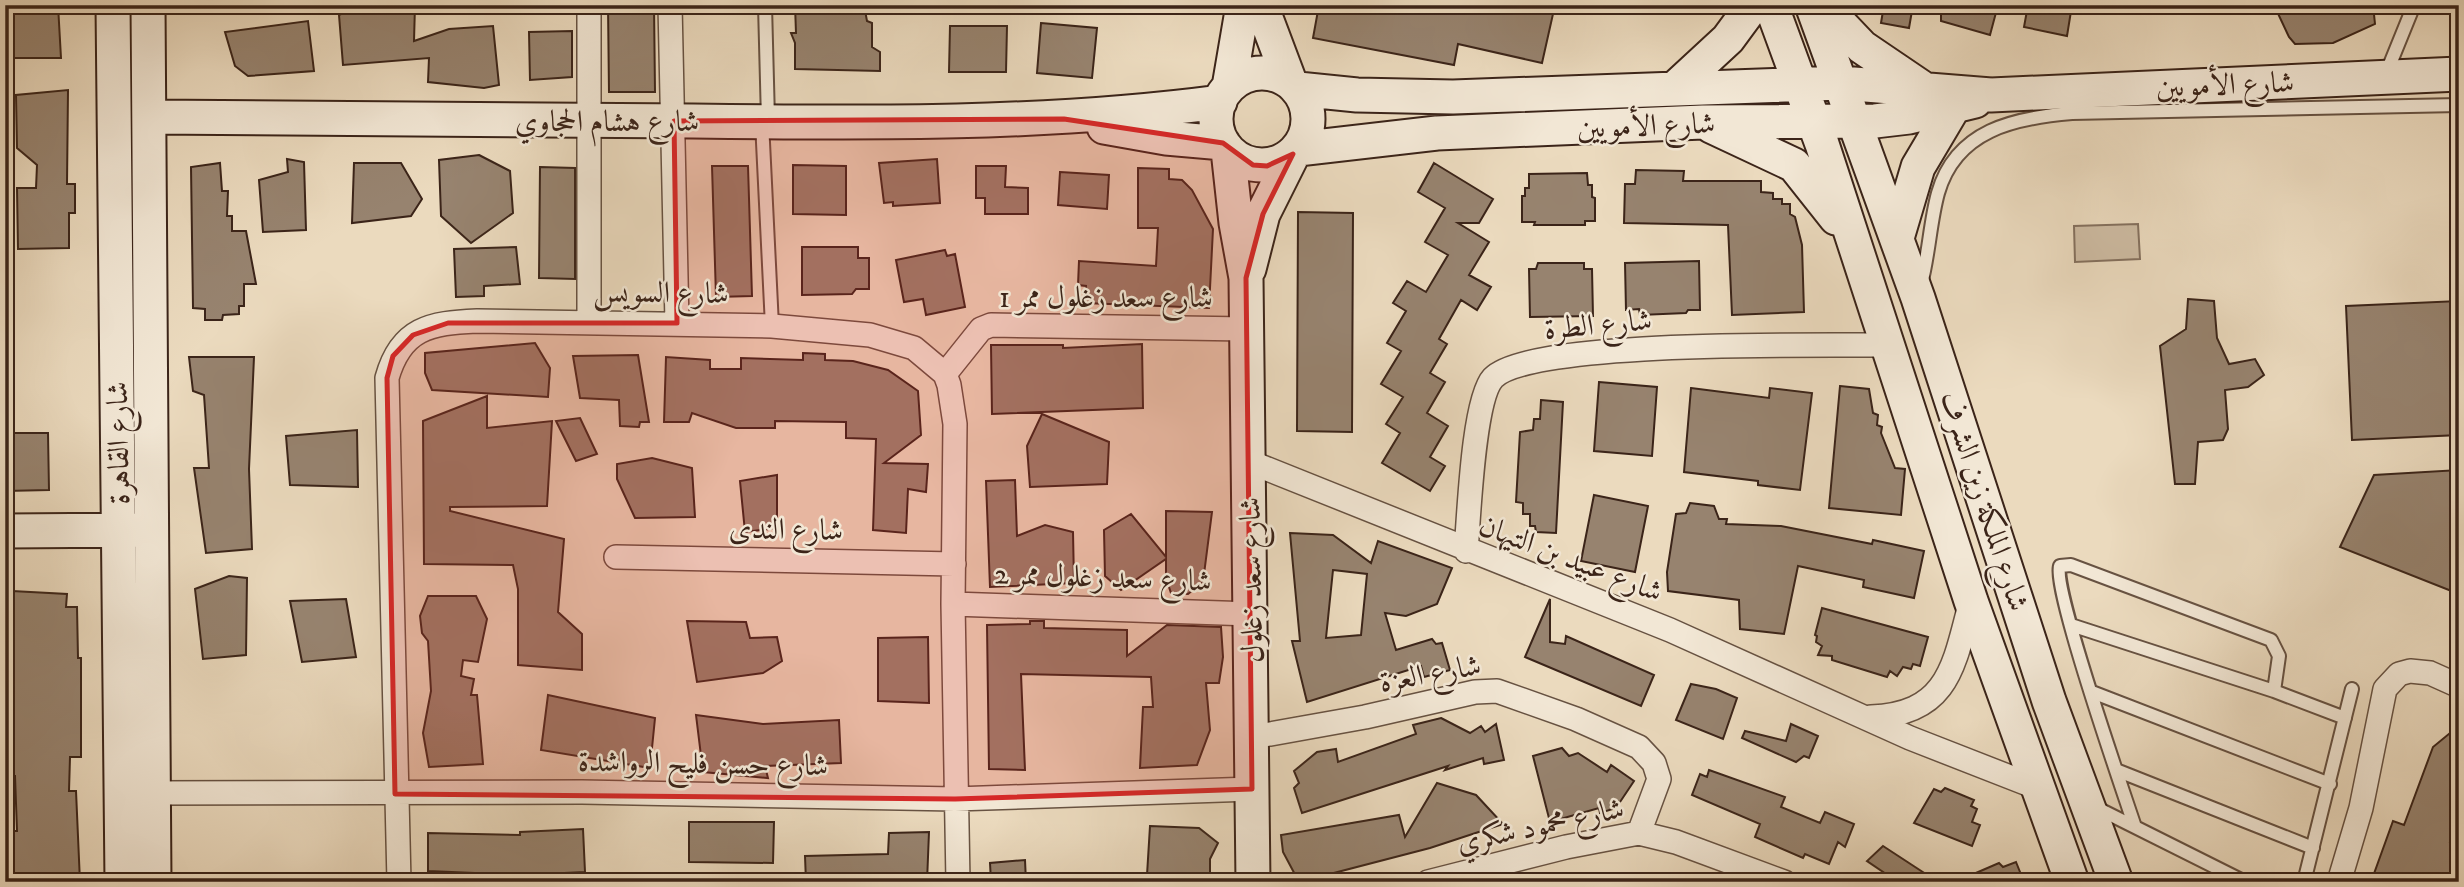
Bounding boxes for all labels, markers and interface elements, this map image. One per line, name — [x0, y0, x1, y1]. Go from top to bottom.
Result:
street label: شارع الأمويين — [2155, 61, 2295, 111]
street label: شارع الأمويين — [1576, 102, 1716, 152]
street label: شارع هشام الحجاوي — [515, 104, 699, 147]
street label: شارع السويس — [593, 274, 729, 318]
street label: شارع سعد زغلول ممر 1 — [999, 280, 1213, 322]
street label: شارع الطرة — [1543, 302, 1654, 354]
street label: شارع القاهرة — [100, 381, 144, 505]
street label: شارع الملكة زين الشرف — [1926, 387, 2037, 618]
street label: شارع سعد زغلول — [1233, 497, 1277, 663]
street label: شارع عبيد بن التيهان — [1472, 507, 1668, 616]
street label: شارع الندى — [728, 511, 844, 555]
street label: شارع سعد زغلول ممر 2 — [993, 556, 1212, 606]
street label: شارع العزة — [1377, 647, 1485, 707]
street label: شارع حسن فليح الرواشدة — [577, 744, 828, 792]
street label: شارع محمود شكري — [1453, 791, 1629, 867]

